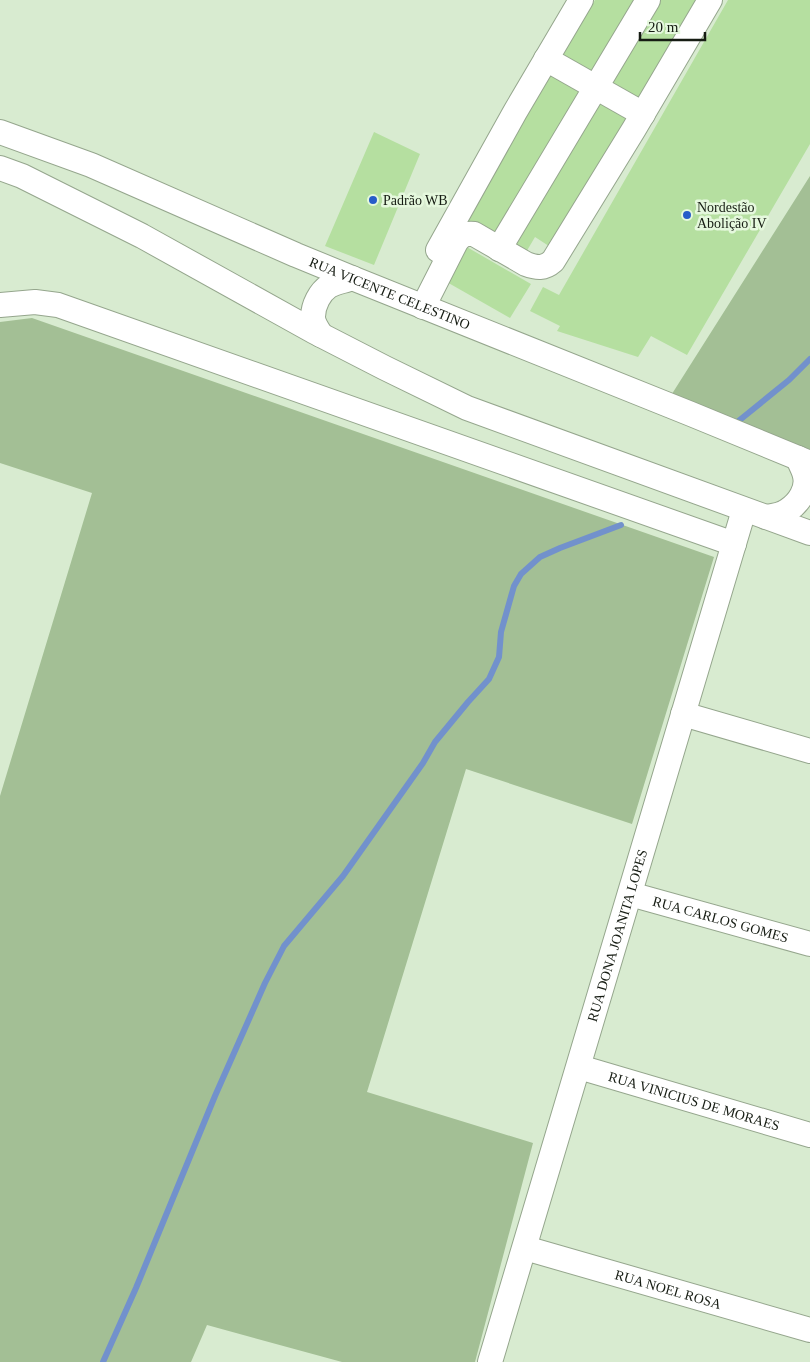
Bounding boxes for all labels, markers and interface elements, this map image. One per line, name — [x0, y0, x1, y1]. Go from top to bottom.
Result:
scale bar — [640, 10, 705, 42]
text: 20 m — [648, 19, 679, 35]
place label: Padrão WB — [383, 193, 448, 208]
marker: Padrão WB — [367, 194, 379, 206]
place label: Nordestão Abolição IV — [697, 200, 767, 231]
marker: Nordestão Abolição IV — [681, 209, 693, 221]
street label: RUA VICENTE CELESTINO — [307, 254, 472, 332]
street label: RUA DONA JOANITA LOPES — [584, 848, 650, 1024]
street label: RUA CARLOS GOMES — [651, 893, 790, 945]
street label: RUA VINICIUS DE MORAES — [607, 1069, 781, 1133]
street label: RUA NOEL ROSA — [613, 1267, 724, 1312]

